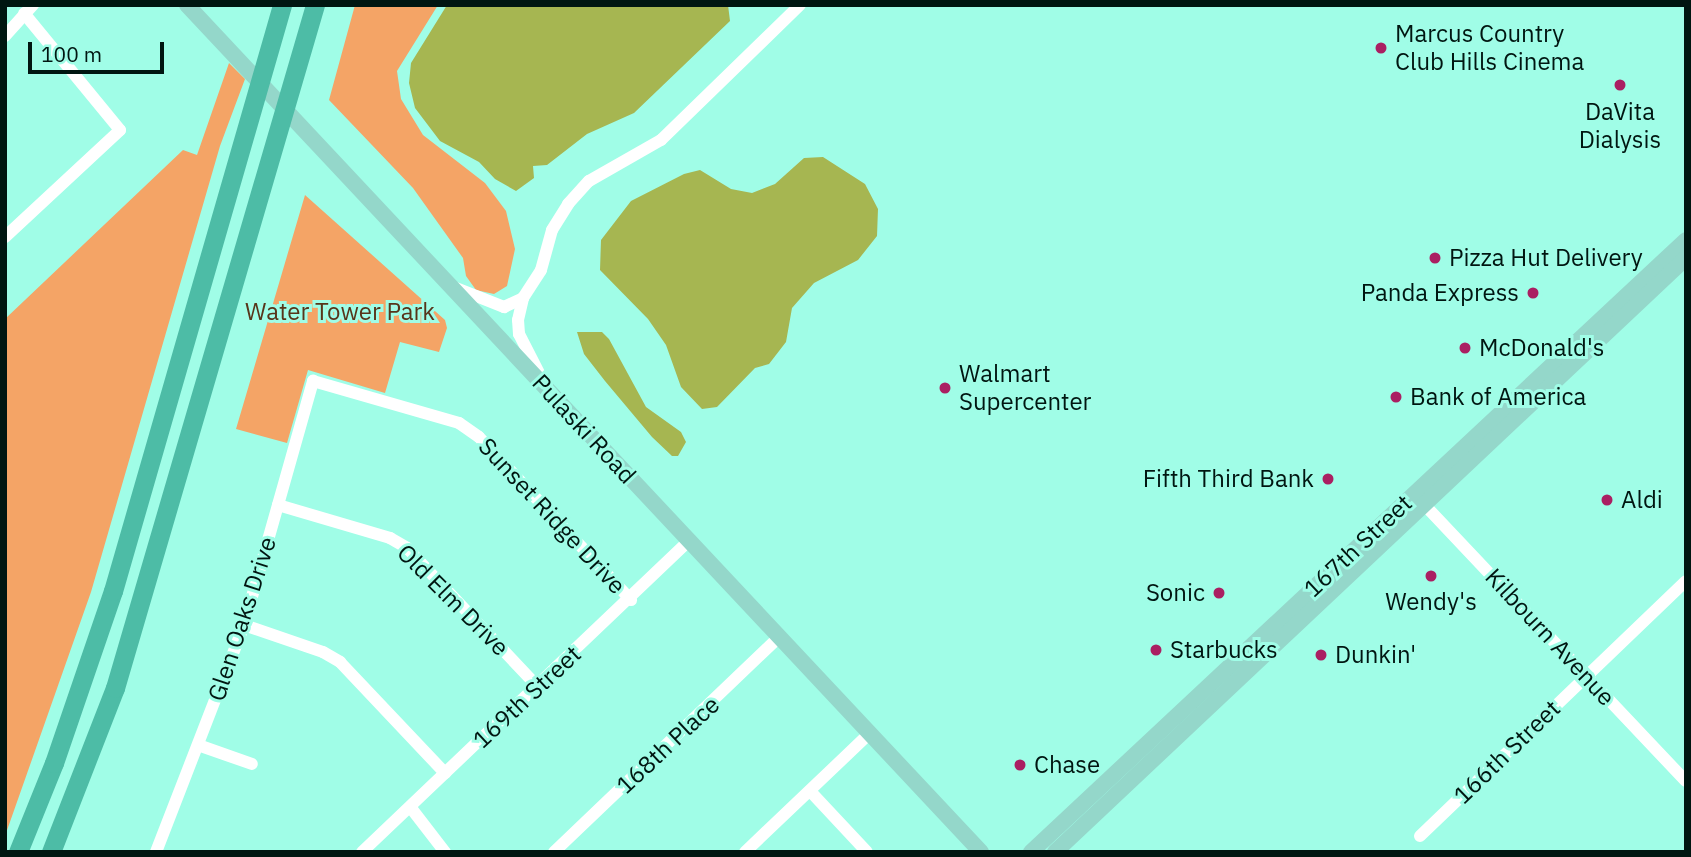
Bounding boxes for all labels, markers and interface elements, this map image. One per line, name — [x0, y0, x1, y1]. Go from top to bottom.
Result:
place label: Marcus Country Club Hills Cinema — [1395, 20, 1584, 76]
scale bar — [32, 28, 168, 72]
text: 100 m — [41, 40, 102, 68]
marker: Marcus Country Club Hills Cinema — [1373, 40, 1389, 56]
marker: DaVita Dialysis — [1610, 75, 1630, 95]
place label: DaVita Dialysis — [1579, 98, 1661, 154]
place label: Pizza Hut Delivery — [1449, 244, 1643, 272]
marker: Pizza Hut Delivery — [1427, 250, 1443, 266]
place label: Panda Express — [1361, 279, 1519, 307]
marker: Panda Express — [1525, 285, 1541, 301]
park label: Water Tower Park — [245, 298, 435, 326]
place label: McDonald's — [1479, 334, 1604, 362]
marker: McDonald's — [1457, 340, 1473, 356]
place label: Walmart Supercenter — [959, 360, 1091, 416]
street label: Pulaski Road — [526, 368, 642, 490]
marker: Walmart Supercenter — [937, 380, 953, 396]
place label: Bank of America — [1410, 383, 1586, 411]
marker: Bank of America — [1388, 389, 1404, 405]
street label: Sunset Ridge Drive — [472, 432, 632, 600]
place label: Fifth Third Bank — [1143, 465, 1314, 493]
marker: Fifth Third Bank — [1320, 471, 1336, 487]
place label: Aldi — [1621, 486, 1663, 514]
street label: 167th Street — [1298, 489, 1418, 603]
marker: Aldi — [1599, 492, 1615, 508]
street label: Glen Oaks Drive — [202, 533, 282, 705]
street label: Old Elm Drive — [391, 538, 515, 662]
street label: Kilbourn Avenue — [1479, 562, 1621, 712]
marker: Wendy's — [1423, 568, 1439, 584]
place label: Sonic — [1146, 579, 1205, 607]
marker: Sonic — [1211, 585, 1227, 601]
place label: Wendy's — [1385, 588, 1477, 616]
place label: Starbucks — [1170, 636, 1278, 664]
street label: 169th Street — [467, 640, 587, 754]
place label: Dunkin' — [1335, 641, 1416, 669]
marker: Starbucks — [1148, 642, 1164, 658]
marker: Dunkin' — [1313, 647, 1329, 663]
street label: 168th Place — [611, 690, 725, 800]
street label: 166th Street — [1448, 694, 1566, 810]
place label: Chase — [1034, 751, 1100, 779]
marker: Chase — [1012, 757, 1028, 773]

